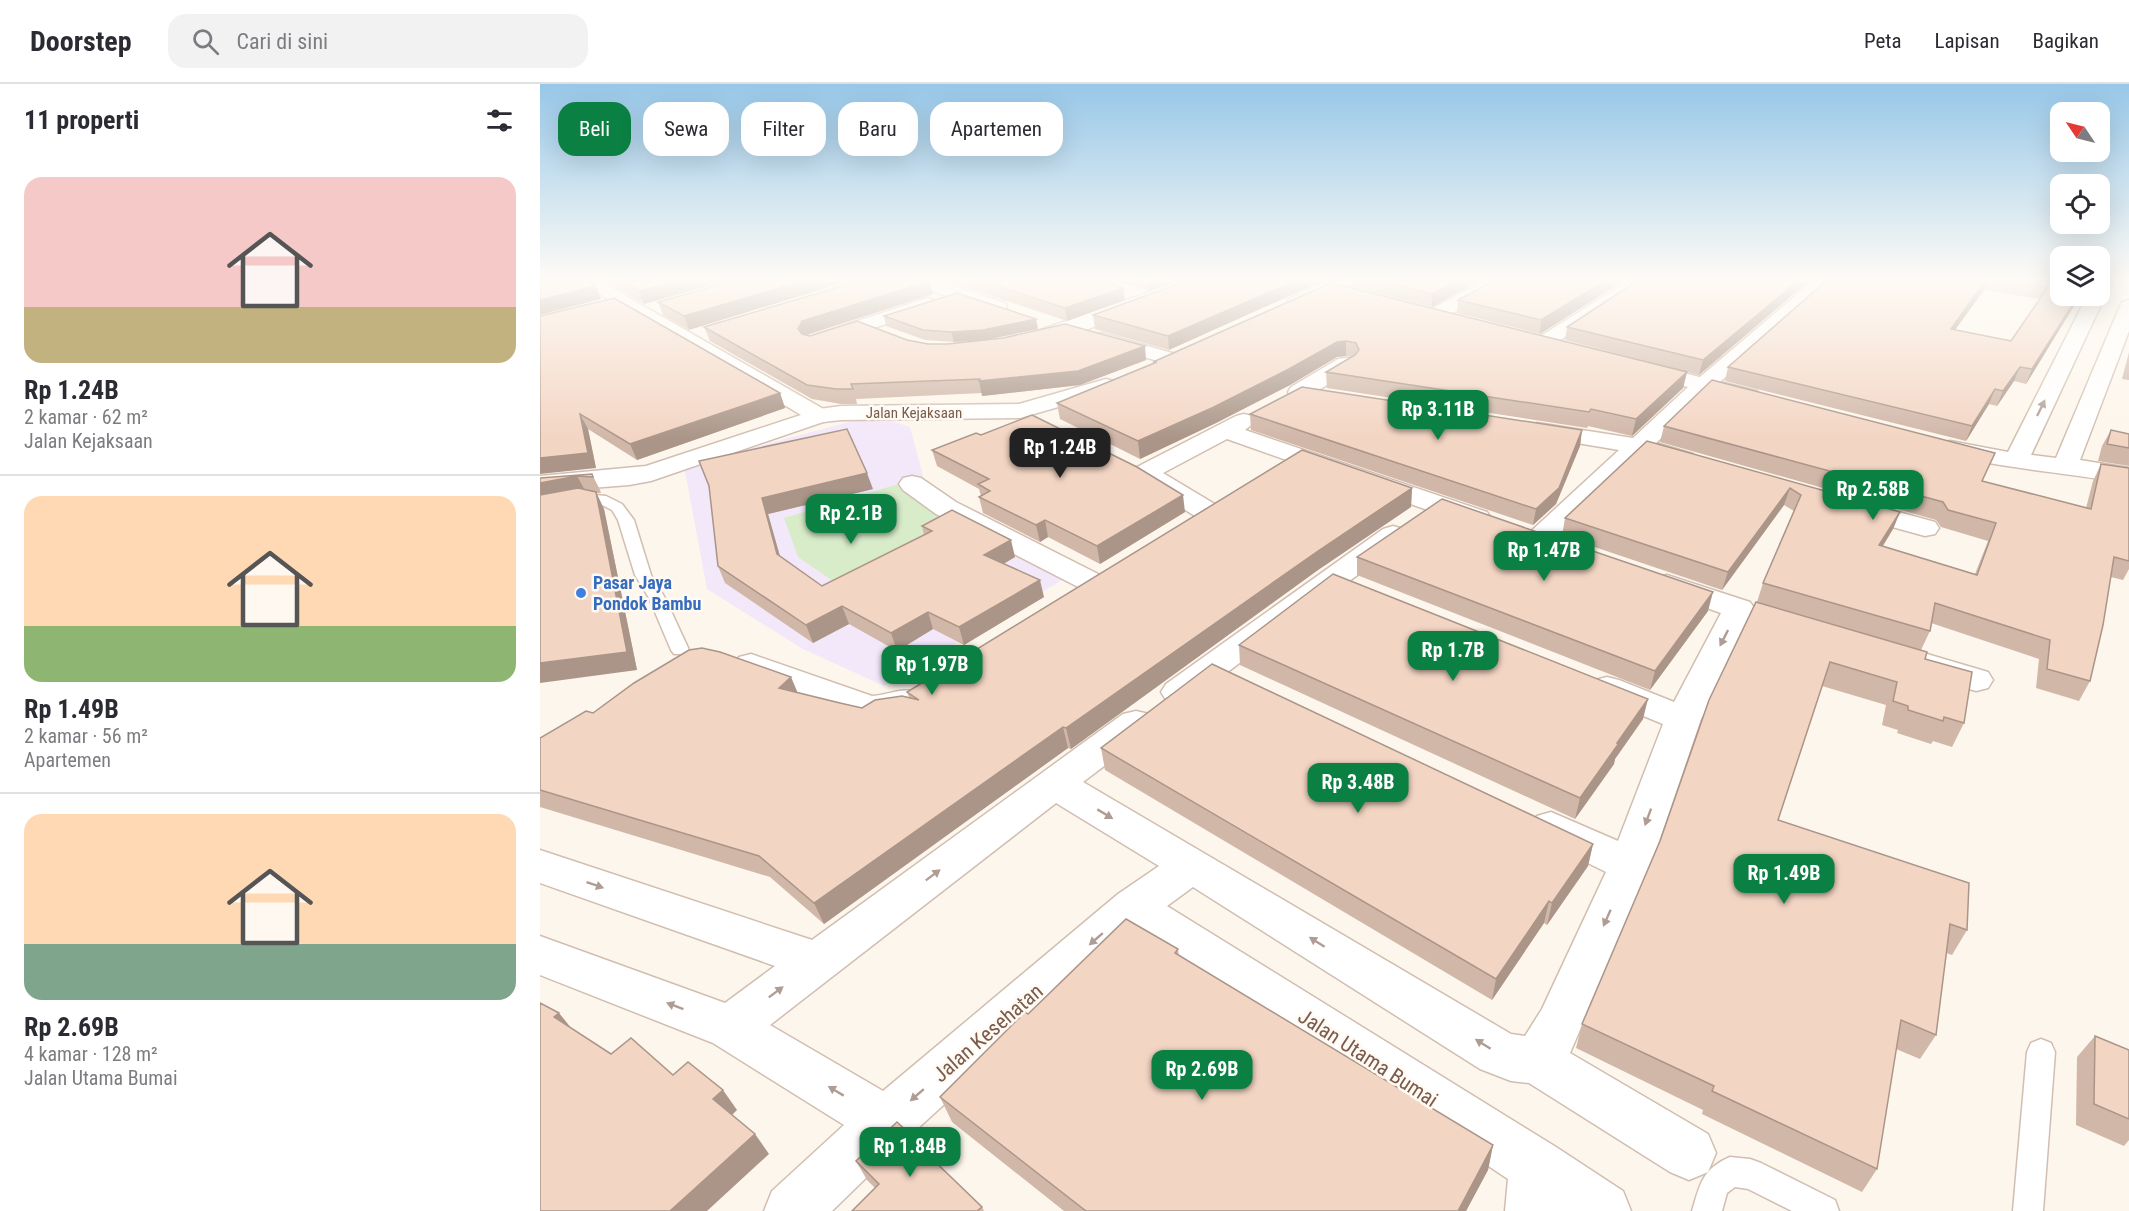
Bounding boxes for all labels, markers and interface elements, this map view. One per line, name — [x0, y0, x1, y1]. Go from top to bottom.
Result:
search box — [168, 14, 588, 68]
text: Doorstep — [30, 25, 132, 58]
icon: search — [189, 25, 222, 58]
text: Cari di sini — [237, 29, 328, 54]
text: Peta — [1864, 29, 1902, 53]
text: Lapisan — [1935, 29, 2000, 53]
text: Bagikan — [2033, 29, 2099, 53]
chip: Beli — [558, 102, 631, 156]
chip: Sewa — [643, 102, 729, 156]
chip: Filter — [741, 102, 826, 156]
chip: Baru — [838, 102, 918, 156]
chip: Apartemen — [930, 102, 1063, 156]
north arrow — [2050, 102, 2110, 162]
map controls — [2050, 102, 2110, 306]
icon: filters — [483, 104, 516, 137]
text: 11 properti — [24, 105, 139, 135]
button: locate — [2050, 174, 2110, 234]
icon: home — [216, 216, 324, 324]
button: layers — [2050, 246, 2110, 306]
text: Rp 1.24B — [24, 375, 119, 405]
pin: Rp 3.11B — [1376, 390, 1500, 441]
text: Rp 3.11B — [1402, 397, 1474, 421]
one-way arrow — [2037, 400, 2046, 417]
street label: Jalan Kejaksaan — [866, 404, 962, 422]
text: 2 kamar · 62 m² — [24, 405, 148, 429]
pin: Rp 1.24B — [998, 428, 1122, 479]
text: Jalan Kejaksaan — [24, 429, 153, 453]
text: Rp 1.24B — [1024, 435, 1096, 459]
pin: Rp 2.58B — [1811, 470, 1935, 521]
text: Rp 2.58B — [1837, 477, 1909, 501]
pin: Rp 2.1B — [796, 494, 906, 545]
text: Rp 2.1B — [820, 501, 882, 525]
pin: Rp 1.47B — [1482, 531, 1606, 582]
icon: home — [216, 535, 324, 643]
text: Rp 1.47B — [1508, 538, 1580, 562]
place label: Pasar Jaya Pondok Bambu — [593, 572, 701, 614]
marker: Pasar Jaya Pondok Bambu — [574, 586, 588, 600]
one-way arrow — [1719, 630, 1729, 647]
pin: Rp 1.7B — [1398, 631, 1508, 682]
text: Rp 1.7B — [1422, 638, 1484, 662]
pin: Rp 1.97B — [870, 645, 994, 696]
text: Rp 1.97B — [896, 652, 968, 676]
text: Rp 1.49B — [24, 694, 119, 724]
text: 2 kamar · 56 m² — [24, 724, 148, 748]
text: Apartemen — [24, 748, 111, 772]
pin: Rp 3.48B — [1296, 763, 1420, 814]
text: Rp 3.48B — [1322, 770, 1394, 794]
one-way arrow — [1097, 808, 1113, 819]
one-way arrow — [1642, 808, 1652, 826]
icon: home — [216, 853, 324, 961]
pin: Rp 1.49B — [1722, 854, 1846, 905]
text: Rp 1.49B — [1748, 861, 1820, 885]
one-way arrow — [924, 869, 940, 881]
one-way arrow — [586, 881, 604, 891]
one-way arrow — [1602, 910, 1611, 927]
one-way arrow — [1089, 932, 1104, 945]
one-way arrow — [1309, 936, 1325, 947]
street label: Jalan Kesehatan — [928, 979, 1048, 1087]
one-way arrow — [769, 986, 784, 998]
one-way arrow — [666, 1001, 684, 1010]
street label: Jalan Utama Bumai — [1294, 1004, 1442, 1112]
text: Rp 2.69B — [24, 1012, 119, 1042]
one-way arrow — [1475, 1038, 1491, 1049]
text: 4 kamar · 128 m² — [24, 1042, 158, 1066]
pin: Rp 2.69B — [1140, 1050, 1264, 1101]
text: Rp 2.69B — [1166, 1057, 1238, 1081]
text: Jalan Utama Bumai — [24, 1066, 177, 1090]
one-way arrow — [828, 1086, 844, 1097]
one-way arrow — [910, 1088, 925, 1101]
pin: Rp 1.84B — [848, 1127, 972, 1178]
text: Rp 1.84B — [874, 1134, 946, 1158]

